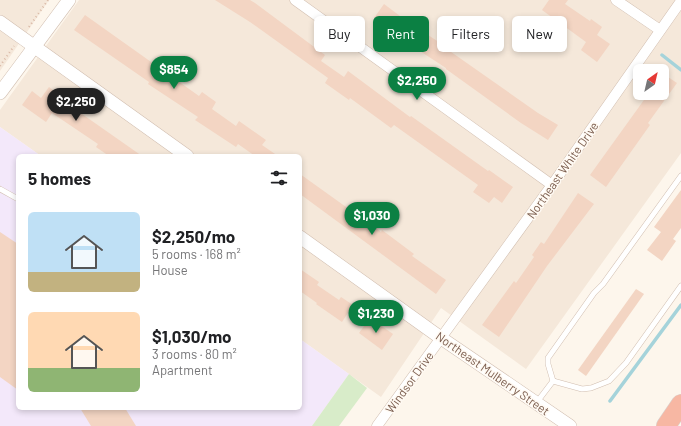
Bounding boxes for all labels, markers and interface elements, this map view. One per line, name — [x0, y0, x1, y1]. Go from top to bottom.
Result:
chip: Buy — [314, 16, 365, 52]
chip: Rent — [373, 16, 429, 52]
chip: Filters — [437, 16, 504, 52]
chip: New — [512, 16, 567, 52]
pin: $854 — [150, 56, 198, 90]
text: $854 — [159, 61, 189, 77]
north arrow — [633, 64, 669, 100]
map controls — [633, 64, 669, 100]
pin: $2,250 — [384, 67, 450, 101]
text: $2,250 — [397, 72, 437, 88]
pin: $2,250 — [43, 88, 109, 122]
text: $2,250 — [56, 93, 96, 109]
street label: Northeast White Drive — [523, 119, 601, 221]
icon: filters — [268, 167, 290, 189]
text: 5 homes — [28, 168, 91, 188]
pin: $1,030 — [339, 202, 405, 236]
text: $1,030 — [354, 207, 391, 223]
text: $2,250/mo — [152, 226, 235, 246]
icon: home — [60, 228, 108, 276]
text: 5 rooms · 168 m² — [152, 246, 241, 262]
text: House — [152, 262, 188, 278]
pin: $1,230 — [343, 300, 409, 334]
text: $1,230 — [357, 305, 395, 321]
text: $1,030/mo — [152, 326, 232, 346]
icon: home — [60, 328, 108, 376]
street label: Northeast Mulberry Street — [434, 328, 552, 418]
text: 3 rooms · 80 m² — [152, 346, 237, 362]
street label: Windsor Drive — [382, 349, 436, 415]
text: Apartment — [152, 362, 213, 378]

